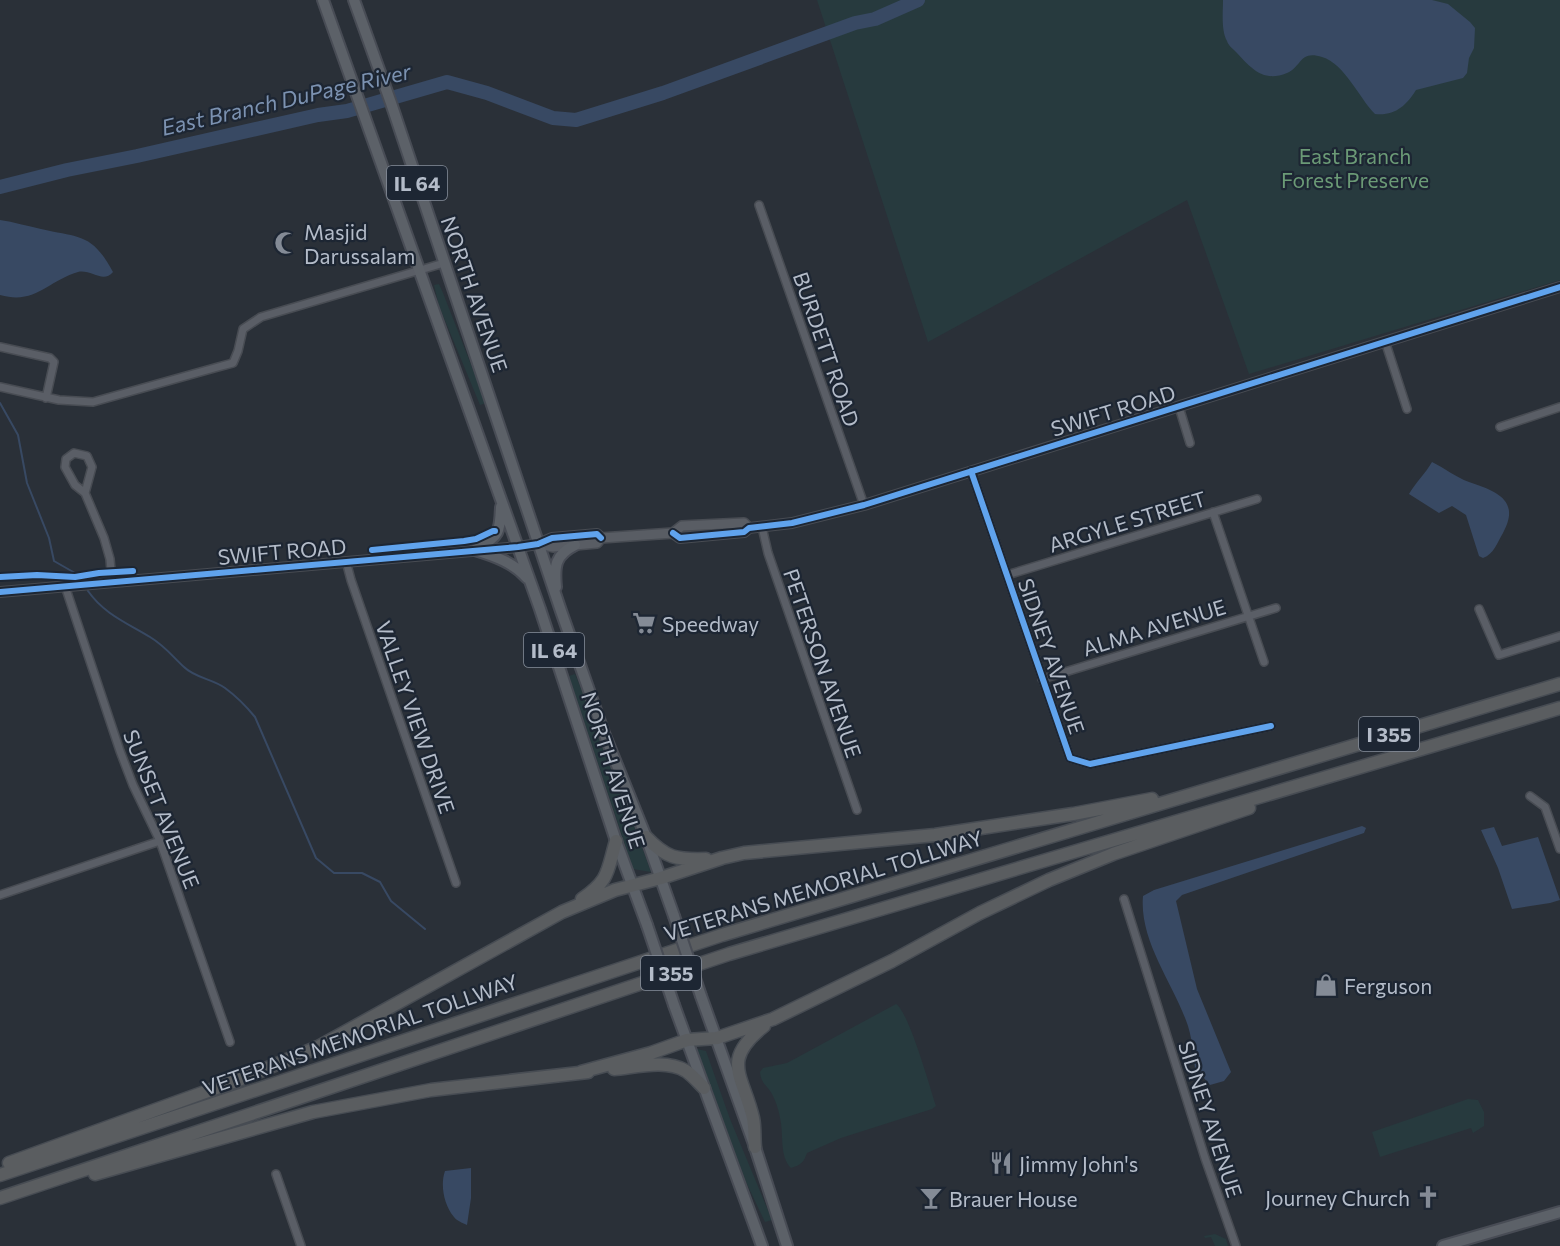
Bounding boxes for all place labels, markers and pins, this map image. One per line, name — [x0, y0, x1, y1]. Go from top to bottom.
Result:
place label: Masjid Darussalam — [304, 219, 415, 268]
mosque icon: Masjid Darussalam — [273, 230, 299, 256]
supermarket icon: Speedway — [631, 610, 657, 636]
place label: Speedway — [662, 611, 759, 636]
shop icon: Ferguson — [1313, 972, 1339, 998]
place label: Ferguson — [1344, 973, 1432, 998]
restaurant icon: Jimmy John's — [988, 1150, 1014, 1176]
place label: Jimmy John's — [1019, 1151, 1138, 1176]
church icon: Journey Church — [1415, 1184, 1441, 1210]
bar icon: Brauer House — [918, 1185, 944, 1211]
place label: Journey Church — [1265, 1185, 1410, 1210]
place label: Brauer House — [949, 1186, 1078, 1211]

